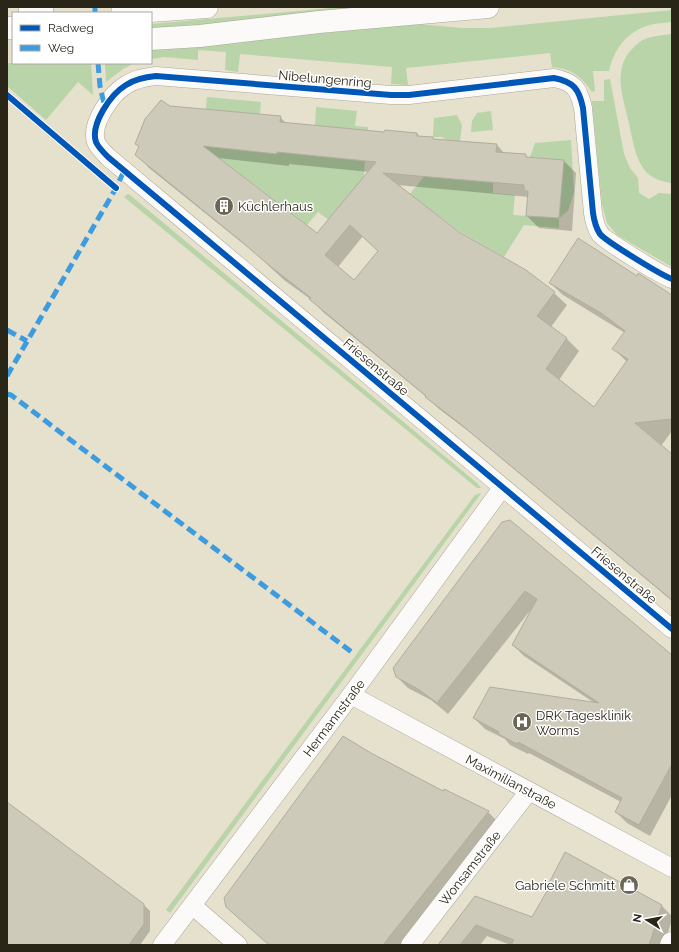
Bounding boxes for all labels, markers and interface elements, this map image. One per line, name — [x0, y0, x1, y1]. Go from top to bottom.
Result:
legend — [12, 12, 152, 64]
text: Radweg — [48, 21, 94, 35]
text: Weg — [48, 41, 74, 55]
street label: Nibelungenring — [278, 67, 372, 91]
building icon: Küchlerhaus — [213, 195, 235, 217]
place label: Küchlerhaus — [238, 199, 313, 214]
street label: Friesenstraße — [340, 335, 412, 399]
street label: Friesenstraße — [588, 543, 660, 607]
street label: Hermannstraße — [300, 676, 368, 760]
place label: DRK Tagesklinik Worms — [536, 708, 631, 738]
hospital icon: DRK Tagesklinik Worms — [511, 711, 533, 733]
street label: Maximilianstraße — [463, 752, 559, 812]
street label: Wonsamstraße — [436, 827, 504, 908]
shop icon: Gabriele Schmitt — [618, 874, 640, 896]
place label: Gabriele Schmitt — [515, 878, 616, 893]
north arrow — [627, 900, 667, 940]
text: N — [630, 913, 645, 924]

